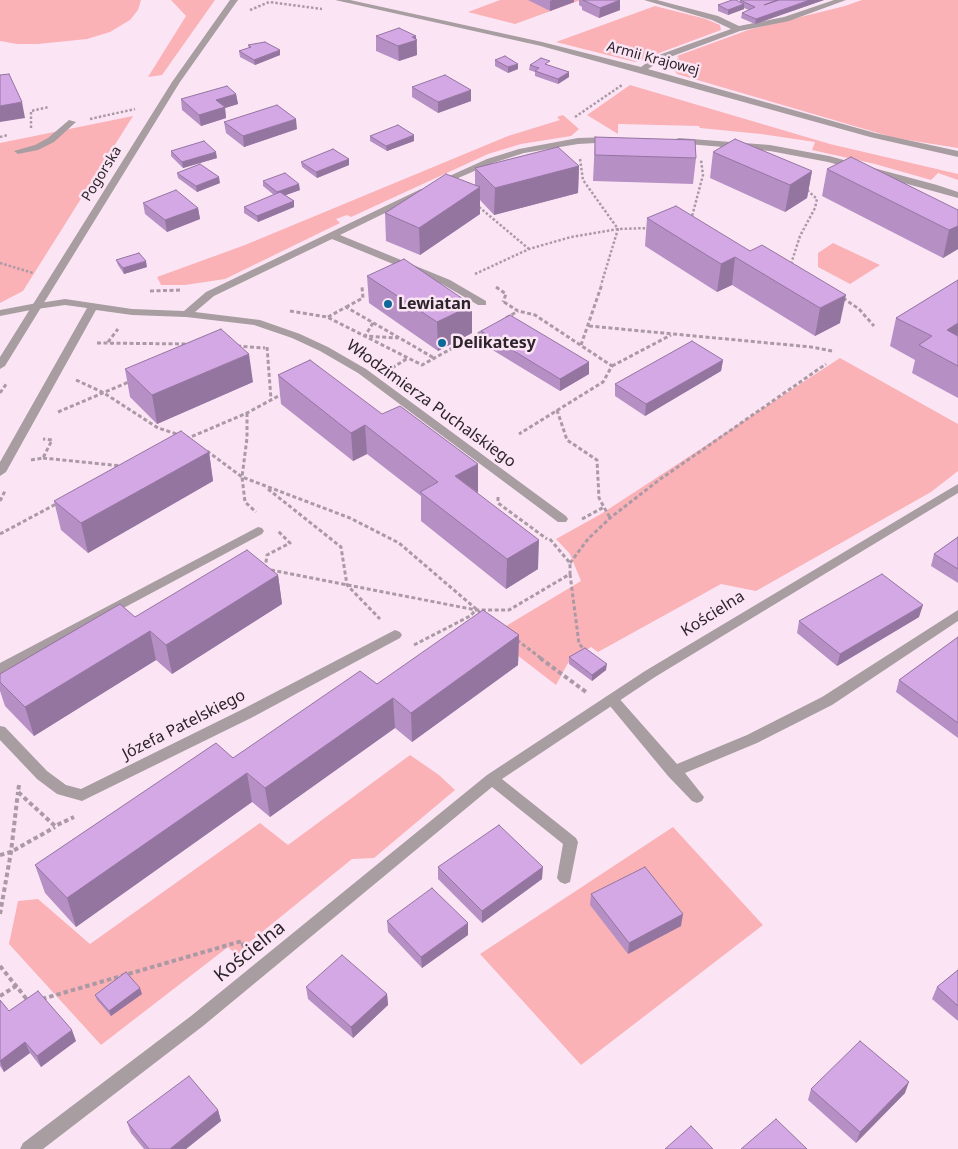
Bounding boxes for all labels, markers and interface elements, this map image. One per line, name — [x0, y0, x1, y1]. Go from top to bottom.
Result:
street label: Armii Krajowej — [605, 39, 701, 79]
street label: Pogorska — [78, 143, 126, 205]
place label: Lewiatan — [398, 294, 471, 314]
marker: Lewiatan — [382, 298, 394, 310]
place label: Delikatesy — [452, 333, 536, 353]
street label: Włodzimierza Puchalskiego — [343, 336, 519, 472]
marker: Delikatesy — [436, 337, 448, 349]
street label: Kościelna — [678, 587, 748, 641]
street label: Józefa Patelskiego — [119, 686, 249, 764]
street label: Kościelna — [210, 917, 290, 987]

